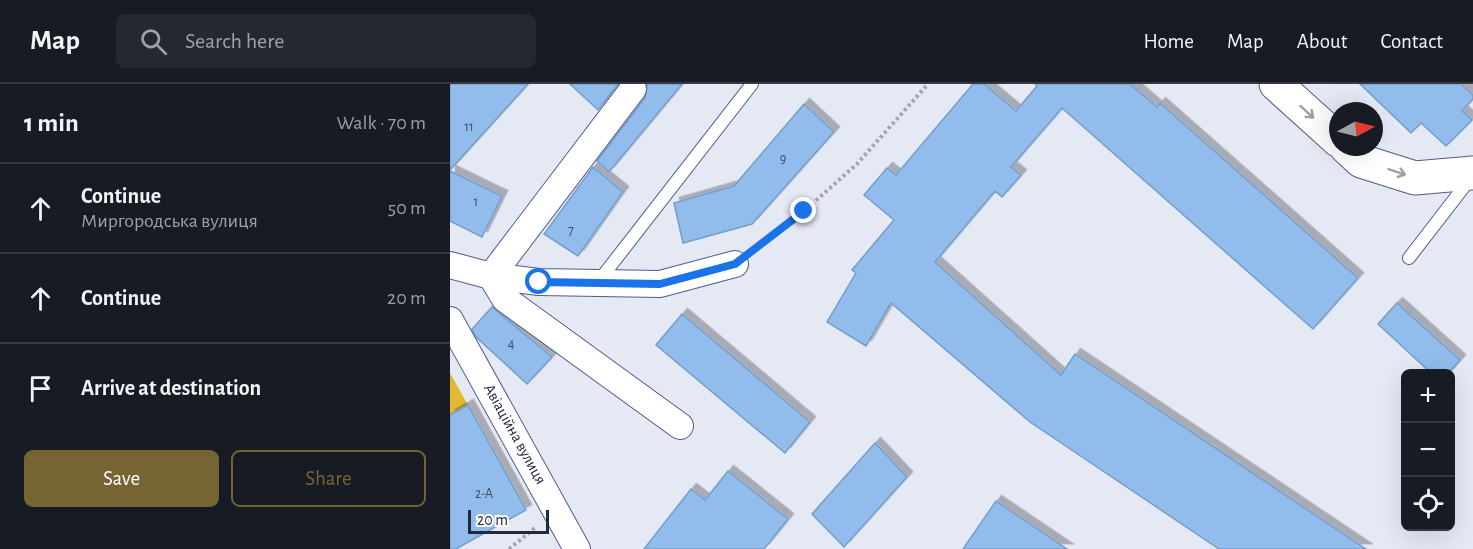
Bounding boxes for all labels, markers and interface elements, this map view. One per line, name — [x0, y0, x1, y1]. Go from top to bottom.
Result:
search box — [116, 14, 536, 68]
icon: search — [137, 25, 170, 58]
text: Map — [30, 27, 80, 55]
text: Search here — [185, 30, 284, 52]
text: Home — [1143, 31, 1194, 52]
text: Map — [1227, 31, 1264, 52]
text: About — [1297, 31, 1347, 52]
text: Contact — [1380, 31, 1443, 52]
north arrow — [1329, 102, 1383, 156]
one-way arrow — [1299, 105, 1314, 119]
text: 1 min — [24, 110, 79, 136]
text: Walk · 70 m — [337, 113, 426, 133]
house number: 11 — [464, 120, 474, 134]
house number: 9 — [780, 152, 786, 166]
one-way arrow — [1387, 167, 1406, 178]
text: Continue — [81, 185, 161, 207]
icon: ahead — [24, 192, 57, 225]
house number: 1 — [474, 195, 478, 209]
route end — [790, 197, 816, 223]
text: 50 m — [388, 198, 426, 218]
text: Миргородська вулиця — [81, 211, 258, 231]
house number: 7 — [568, 223, 574, 237]
route start — [525, 268, 551, 294]
icon: ahead — [24, 282, 57, 315]
text: Continue — [81, 287, 161, 309]
text: 20 m — [387, 288, 426, 308]
house number: 4 — [508, 337, 515, 351]
map controls — [1401, 369, 1455, 531]
button: + — [1401, 369, 1455, 423]
icon: arrive — [24, 372, 57, 405]
text: Arrive at destination — [81, 377, 261, 399]
street label: Авіаційна вулиця — [480, 381, 549, 487]
button: − — [1401, 423, 1455, 477]
button: Save — [24, 450, 219, 507]
button: Share — [231, 450, 426, 507]
button: locate — [1401, 477, 1455, 531]
house number: 2-А — [475, 487, 493, 501]
scale bar — [468, 507, 549, 534]
text: 20 m — [477, 512, 508, 528]

